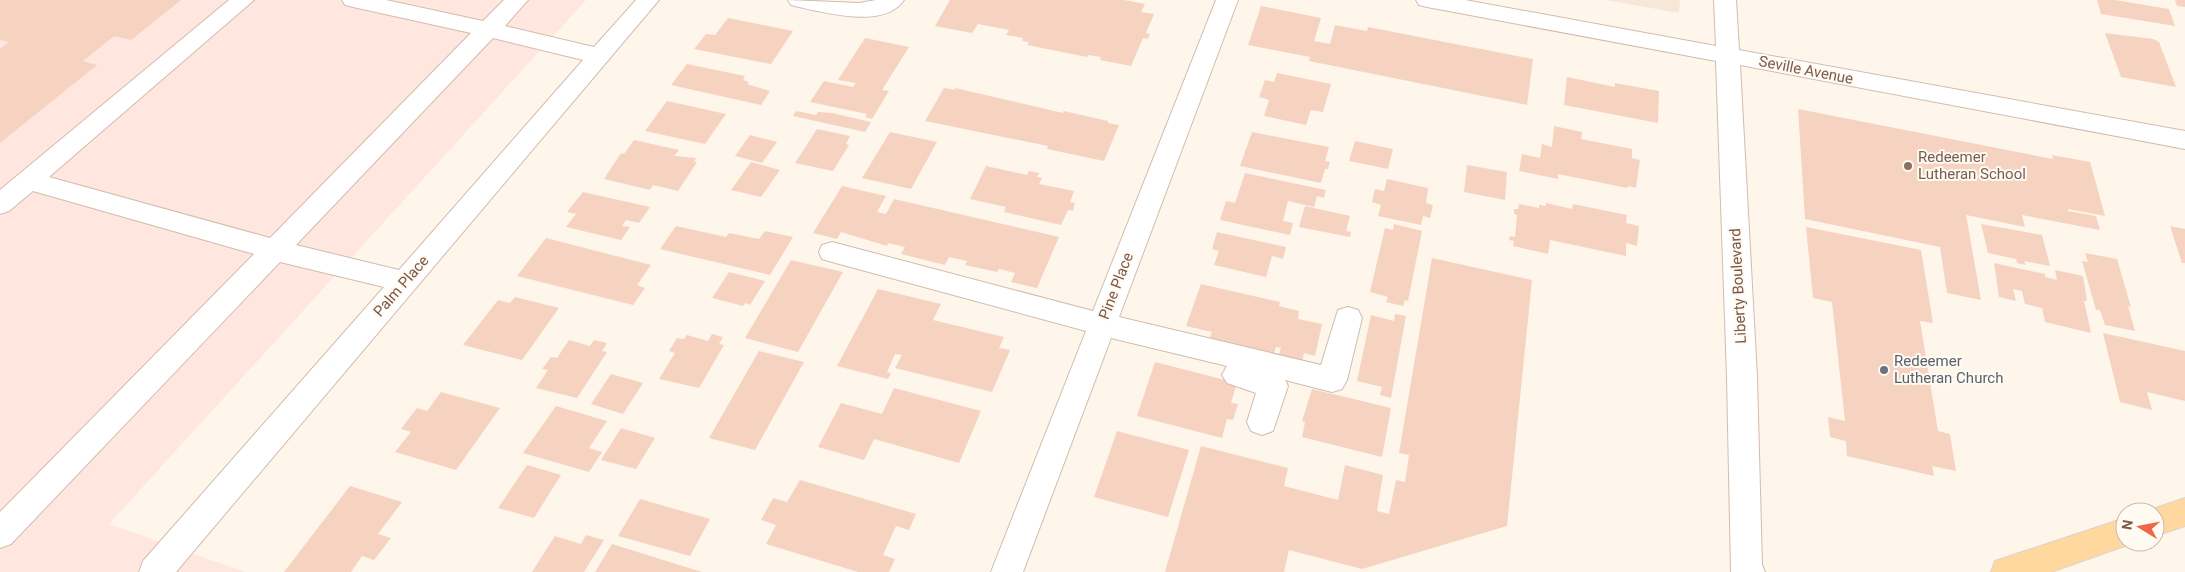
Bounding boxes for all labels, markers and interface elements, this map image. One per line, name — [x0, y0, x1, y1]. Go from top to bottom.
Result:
street label: Seville Avenue — [1757, 52, 1855, 88]
place label: Redeemer Lutheran School — [1918, 148, 2026, 183]
marker: Redeemer Lutheran School — [1902, 160, 1914, 172]
street label: Liberty Boulevard — [1726, 228, 1750, 344]
street label: Pine Place — [1095, 250, 1137, 322]
street label: Palm Place — [370, 252, 432, 320]
place label: Redeemer Lutheran Church — [1894, 352, 2003, 387]
marker: Redeemer Lutheran Church — [1878, 364, 1890, 376]
north arrow — [2115, 502, 2165, 552]
text: N — [2118, 518, 2136, 531]

